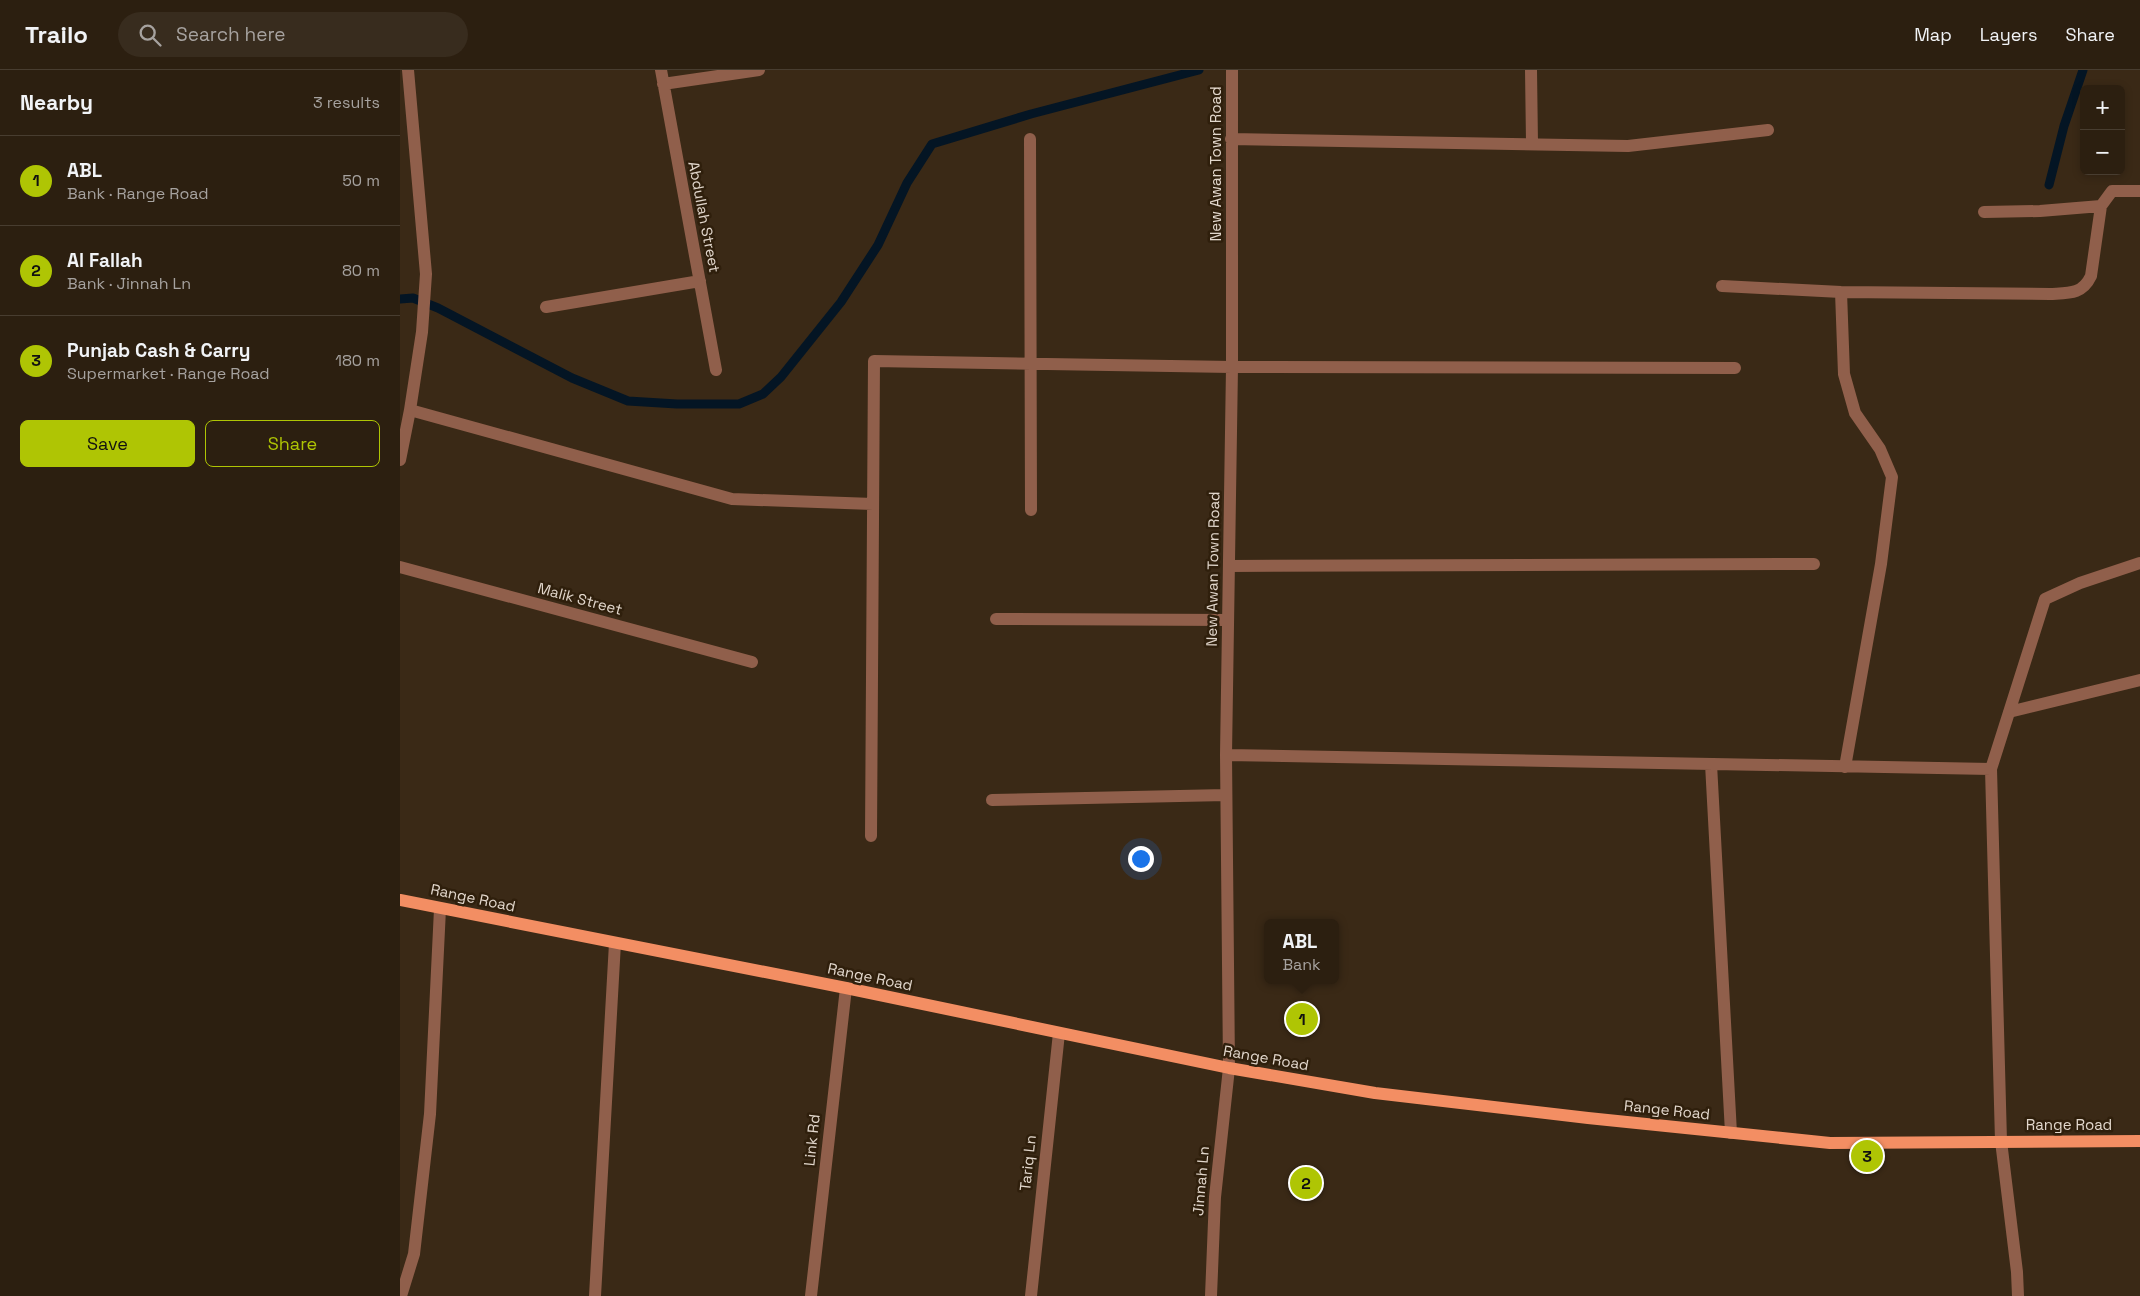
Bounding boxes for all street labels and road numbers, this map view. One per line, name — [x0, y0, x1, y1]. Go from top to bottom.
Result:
street label: New Awan Town Road — [1206, 86, 1225, 242]
street label: Abdullah Street — [684, 160, 725, 274]
street label: New Awan Town Road — [1202, 491, 1223, 647]
street label: Malik Street — [536, 578, 625, 619]
street label: Range Road — [429, 879, 517, 916]
street label: Range Road — [826, 958, 914, 995]
street label: Range Road — [1222, 1041, 1310, 1074]
street label: Range Road — [1623, 1096, 1711, 1123]
street label: Link Rd — [799, 1113, 824, 1167]
street label: Range Road — [2026, 1115, 2112, 1134]
street label: Tariq Ln — [1015, 1134, 1040, 1192]
street label: Jinnah Ln — [1188, 1145, 1213, 1217]

